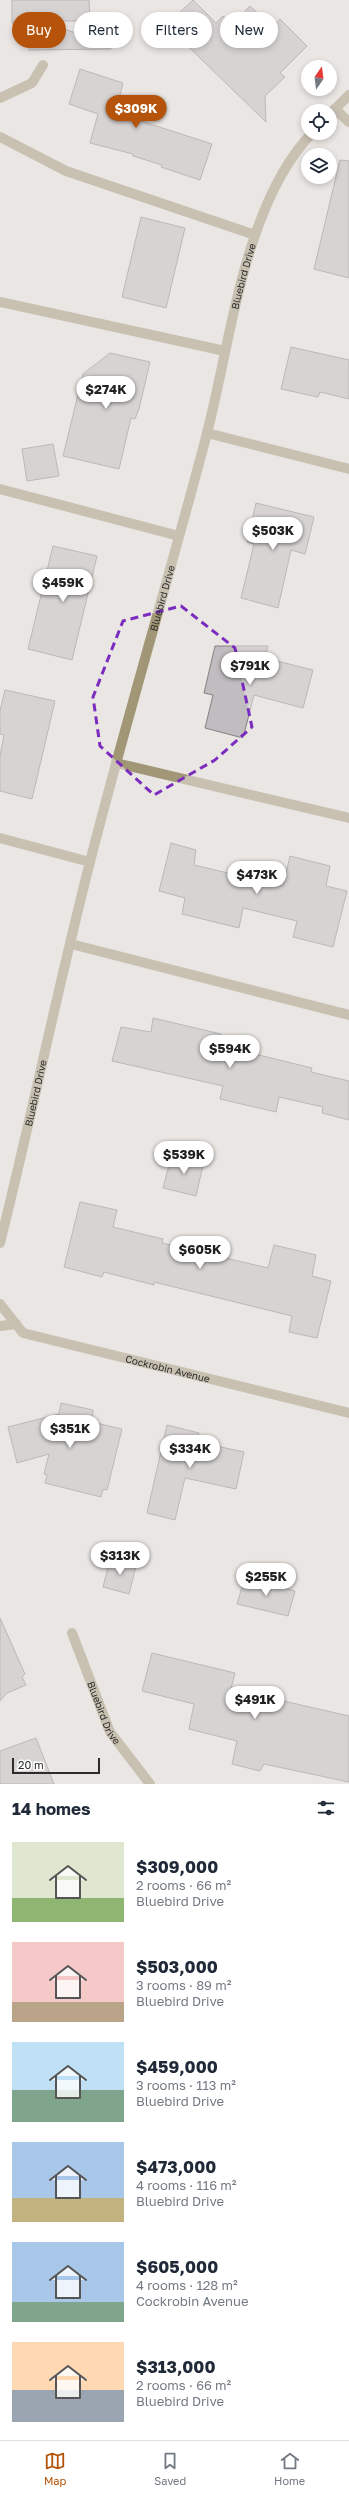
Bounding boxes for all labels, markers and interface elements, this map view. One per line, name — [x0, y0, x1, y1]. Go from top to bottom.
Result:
chip: Buy — [12, 12, 66, 48]
chip: Rent — [74, 12, 133, 48]
chip: Filters — [141, 12, 212, 48]
chip: New — [220, 12, 278, 48]
north arrow — [301, 60, 337, 96]
map controls — [301, 60, 337, 184]
pin: $309K — [108, 95, 164, 129]
text: $309K — [115, 100, 157, 116]
button: locate — [301, 104, 337, 140]
button: layers — [301, 148, 337, 184]
street label: Bluebird Drive — [229, 242, 258, 311]
pin: $274K — [78, 376, 134, 410]
text: $274K — [85, 381, 127, 397]
pin: $503K — [245, 517, 301, 551]
text: $503K — [252, 522, 294, 538]
street label: Bluebird Drive — [147, 564, 177, 632]
pin: $459K — [35, 569, 91, 603]
text: $459K — [42, 574, 84, 590]
pin: $791K — [222, 652, 278, 686]
text: $791K — [230, 657, 270, 673]
pin: $473K — [229, 861, 285, 895]
text: $473K — [236, 866, 278, 882]
pin: $594K — [202, 1035, 258, 1069]
text: $594K — [209, 1040, 251, 1056]
street label: Bluebird Drive — [22, 1059, 49, 1128]
pin: $539K — [156, 1141, 212, 1175]
text: $539K — [163, 1146, 205, 1162]
pin: $605K — [172, 1236, 228, 1270]
text: $605K — [179, 1241, 221, 1257]
street label: Cockrobin Avenue — [124, 1352, 211, 1385]
pin: $351K — [42, 1415, 98, 1449]
text: $351K — [50, 1420, 90, 1436]
pin: $334K — [162, 1435, 218, 1469]
text: $334K — [169, 1440, 211, 1456]
pin: $313K — [92, 1542, 148, 1576]
text: $313K — [100, 1547, 140, 1563]
pin: $255K — [238, 1563, 294, 1597]
text: $255K — [245, 1568, 287, 1584]
street label: Bluebird Drive — [85, 1679, 123, 1747]
pin: $491K — [227, 1686, 283, 1720]
text: $491K — [234, 1691, 276, 1707]
scale bar — [12, 1756, 100, 1775]
text: 20 m — [18, 1758, 44, 1771]
icon: filters — [315, 1797, 337, 1819]
text: 14 homes — [12, 1798, 91, 1819]
text: $309,000 — [136, 1856, 218, 1877]
icon: home — [44, 1858, 92, 1906]
text: 2 rooms · 66 m² — [136, 1877, 231, 1893]
text: Bluebird Drive — [136, 1893, 224, 1909]
text: $503,000 — [136, 1956, 218, 1977]
icon: home — [44, 1958, 92, 2006]
text: 3 rooms · 89 m² — [136, 1977, 231, 1993]
text: Bluebird Drive — [136, 1993, 224, 2009]
text: $459,000 — [136, 2056, 218, 2077]
icon: home — [44, 2058, 92, 2106]
text: 3 rooms · 113 m² — [136, 2077, 236, 2093]
text: Bluebird Drive — [136, 2093, 224, 2109]
text: $473,000 — [136, 2156, 216, 2177]
icon: home — [44, 2158, 92, 2206]
text: 4 rooms · 116 m² — [136, 2177, 236, 2193]
text: Bluebird Drive — [136, 2193, 224, 2209]
text: $605,000 — [136, 2256, 218, 2277]
icon: home — [44, 2258, 92, 2306]
text: 4 rooms · 128 m² — [136, 2277, 238, 2293]
text: Cockrobin Avenue — [136, 2293, 248, 2309]
text: $313,000 — [136, 2356, 215, 2377]
icon: home — [44, 2358, 92, 2406]
text: 2 rooms · 66 m² — [136, 2377, 231, 2393]
text: Bluebird Drive — [136, 2393, 224, 2409]
tab: Map — [44, 2450, 66, 2487]
tab: Saved — [154, 2450, 186, 2487]
tab: Home — [274, 2450, 305, 2487]

